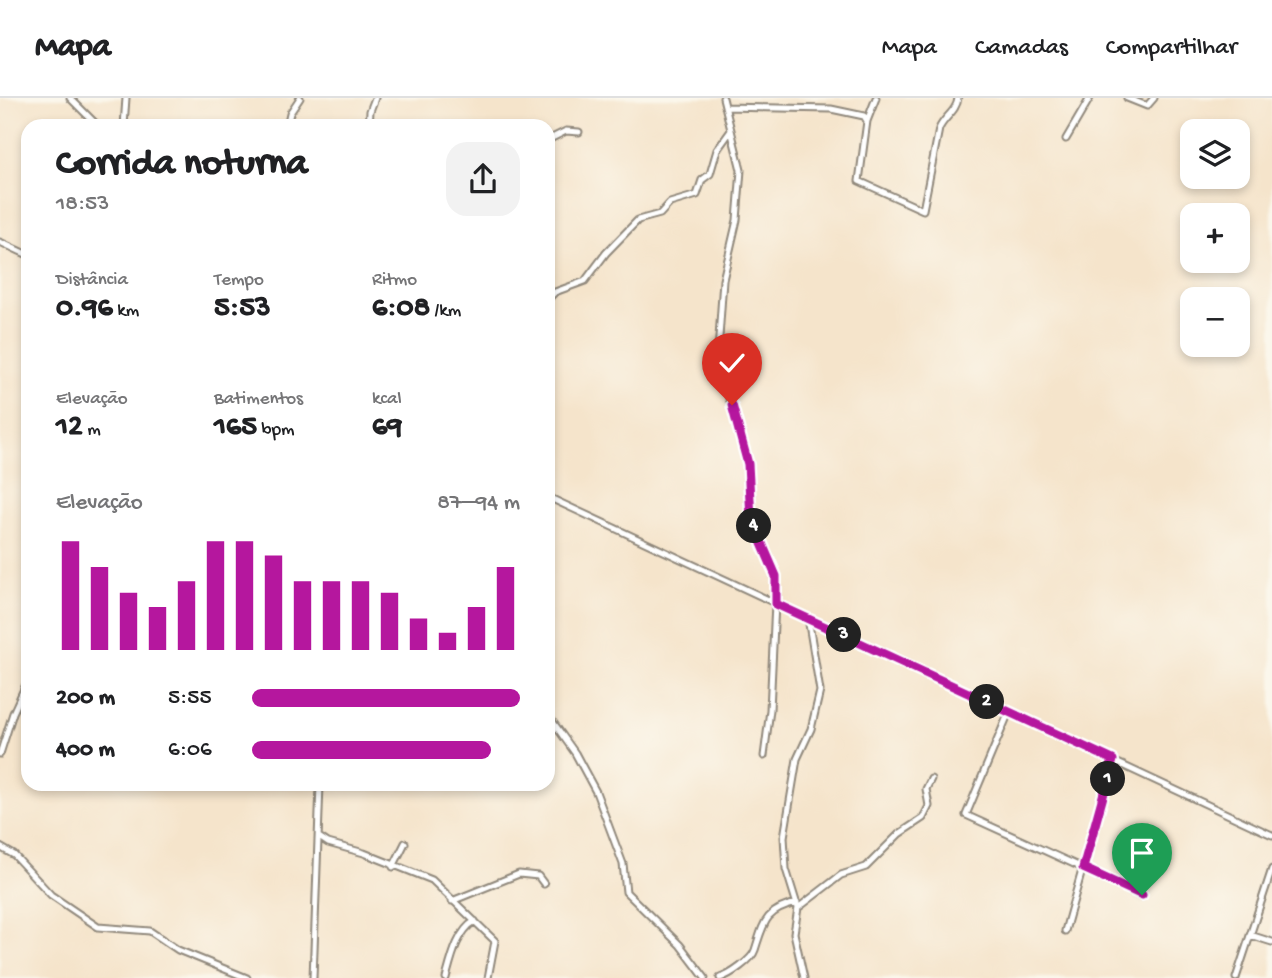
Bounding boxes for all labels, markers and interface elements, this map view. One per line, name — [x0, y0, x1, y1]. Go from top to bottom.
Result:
text: Mapa — [35, 29, 111, 67]
text: Mapa — [882, 34, 937, 63]
text: Camadas — [975, 34, 1068, 63]
text: Compartilhar — [1106, 34, 1237, 63]
map controls — [1180, 119, 1250, 357]
button: layers — [1180, 119, 1250, 189]
button: share — [446, 142, 520, 216]
text: Corrida noturna — [56, 143, 308, 187]
text: 18:53 — [56, 191, 109, 218]
button: + — [1180, 203, 1250, 273]
text: Distância — [56, 269, 128, 292]
text: Tempo — [214, 269, 264, 292]
text: Ritmo — [372, 269, 417, 292]
button: − — [1180, 287, 1250, 357]
text: 0.96 — [56, 292, 113, 327]
text: 5:53 — [214, 292, 271, 327]
text: 6:08 — [372, 292, 430, 327]
text: km — [113, 300, 139, 323]
text: /km — [430, 300, 461, 323]
pin — [702, 333, 762, 405]
icon: check — [713, 344, 751, 382]
text: Elevação — [56, 388, 128, 411]
text: Batimentos — [214, 388, 303, 411]
text: kcal — [372, 388, 402, 411]
text: 12 — [56, 411, 83, 446]
text: 165 — [214, 411, 257, 446]
text: 69 — [372, 411, 402, 446]
text: m — [83, 419, 101, 442]
text: bpm — [257, 419, 294, 442]
text: Elevação — [56, 490, 143, 517]
text: 87–94 m — [437, 490, 520, 517]
pin: 4 — [736, 508, 772, 544]
text: 4 — [749, 514, 758, 537]
pin: 3 — [826, 618, 862, 652]
text: 3 — [839, 623, 848, 646]
pin: 2 — [970, 684, 1004, 720]
text: 200 m — [56, 685, 115, 712]
text: 5:55 — [168, 685, 212, 712]
text: 2 — [982, 690, 991, 713]
text: 400 m — [56, 737, 115, 764]
text: 6:06 — [168, 737, 212, 764]
pin: 1 — [1090, 762, 1126, 796]
text: 1 — [1104, 767, 1111, 790]
pin — [1112, 823, 1172, 895]
icon: arrive — [1123, 834, 1161, 872]

